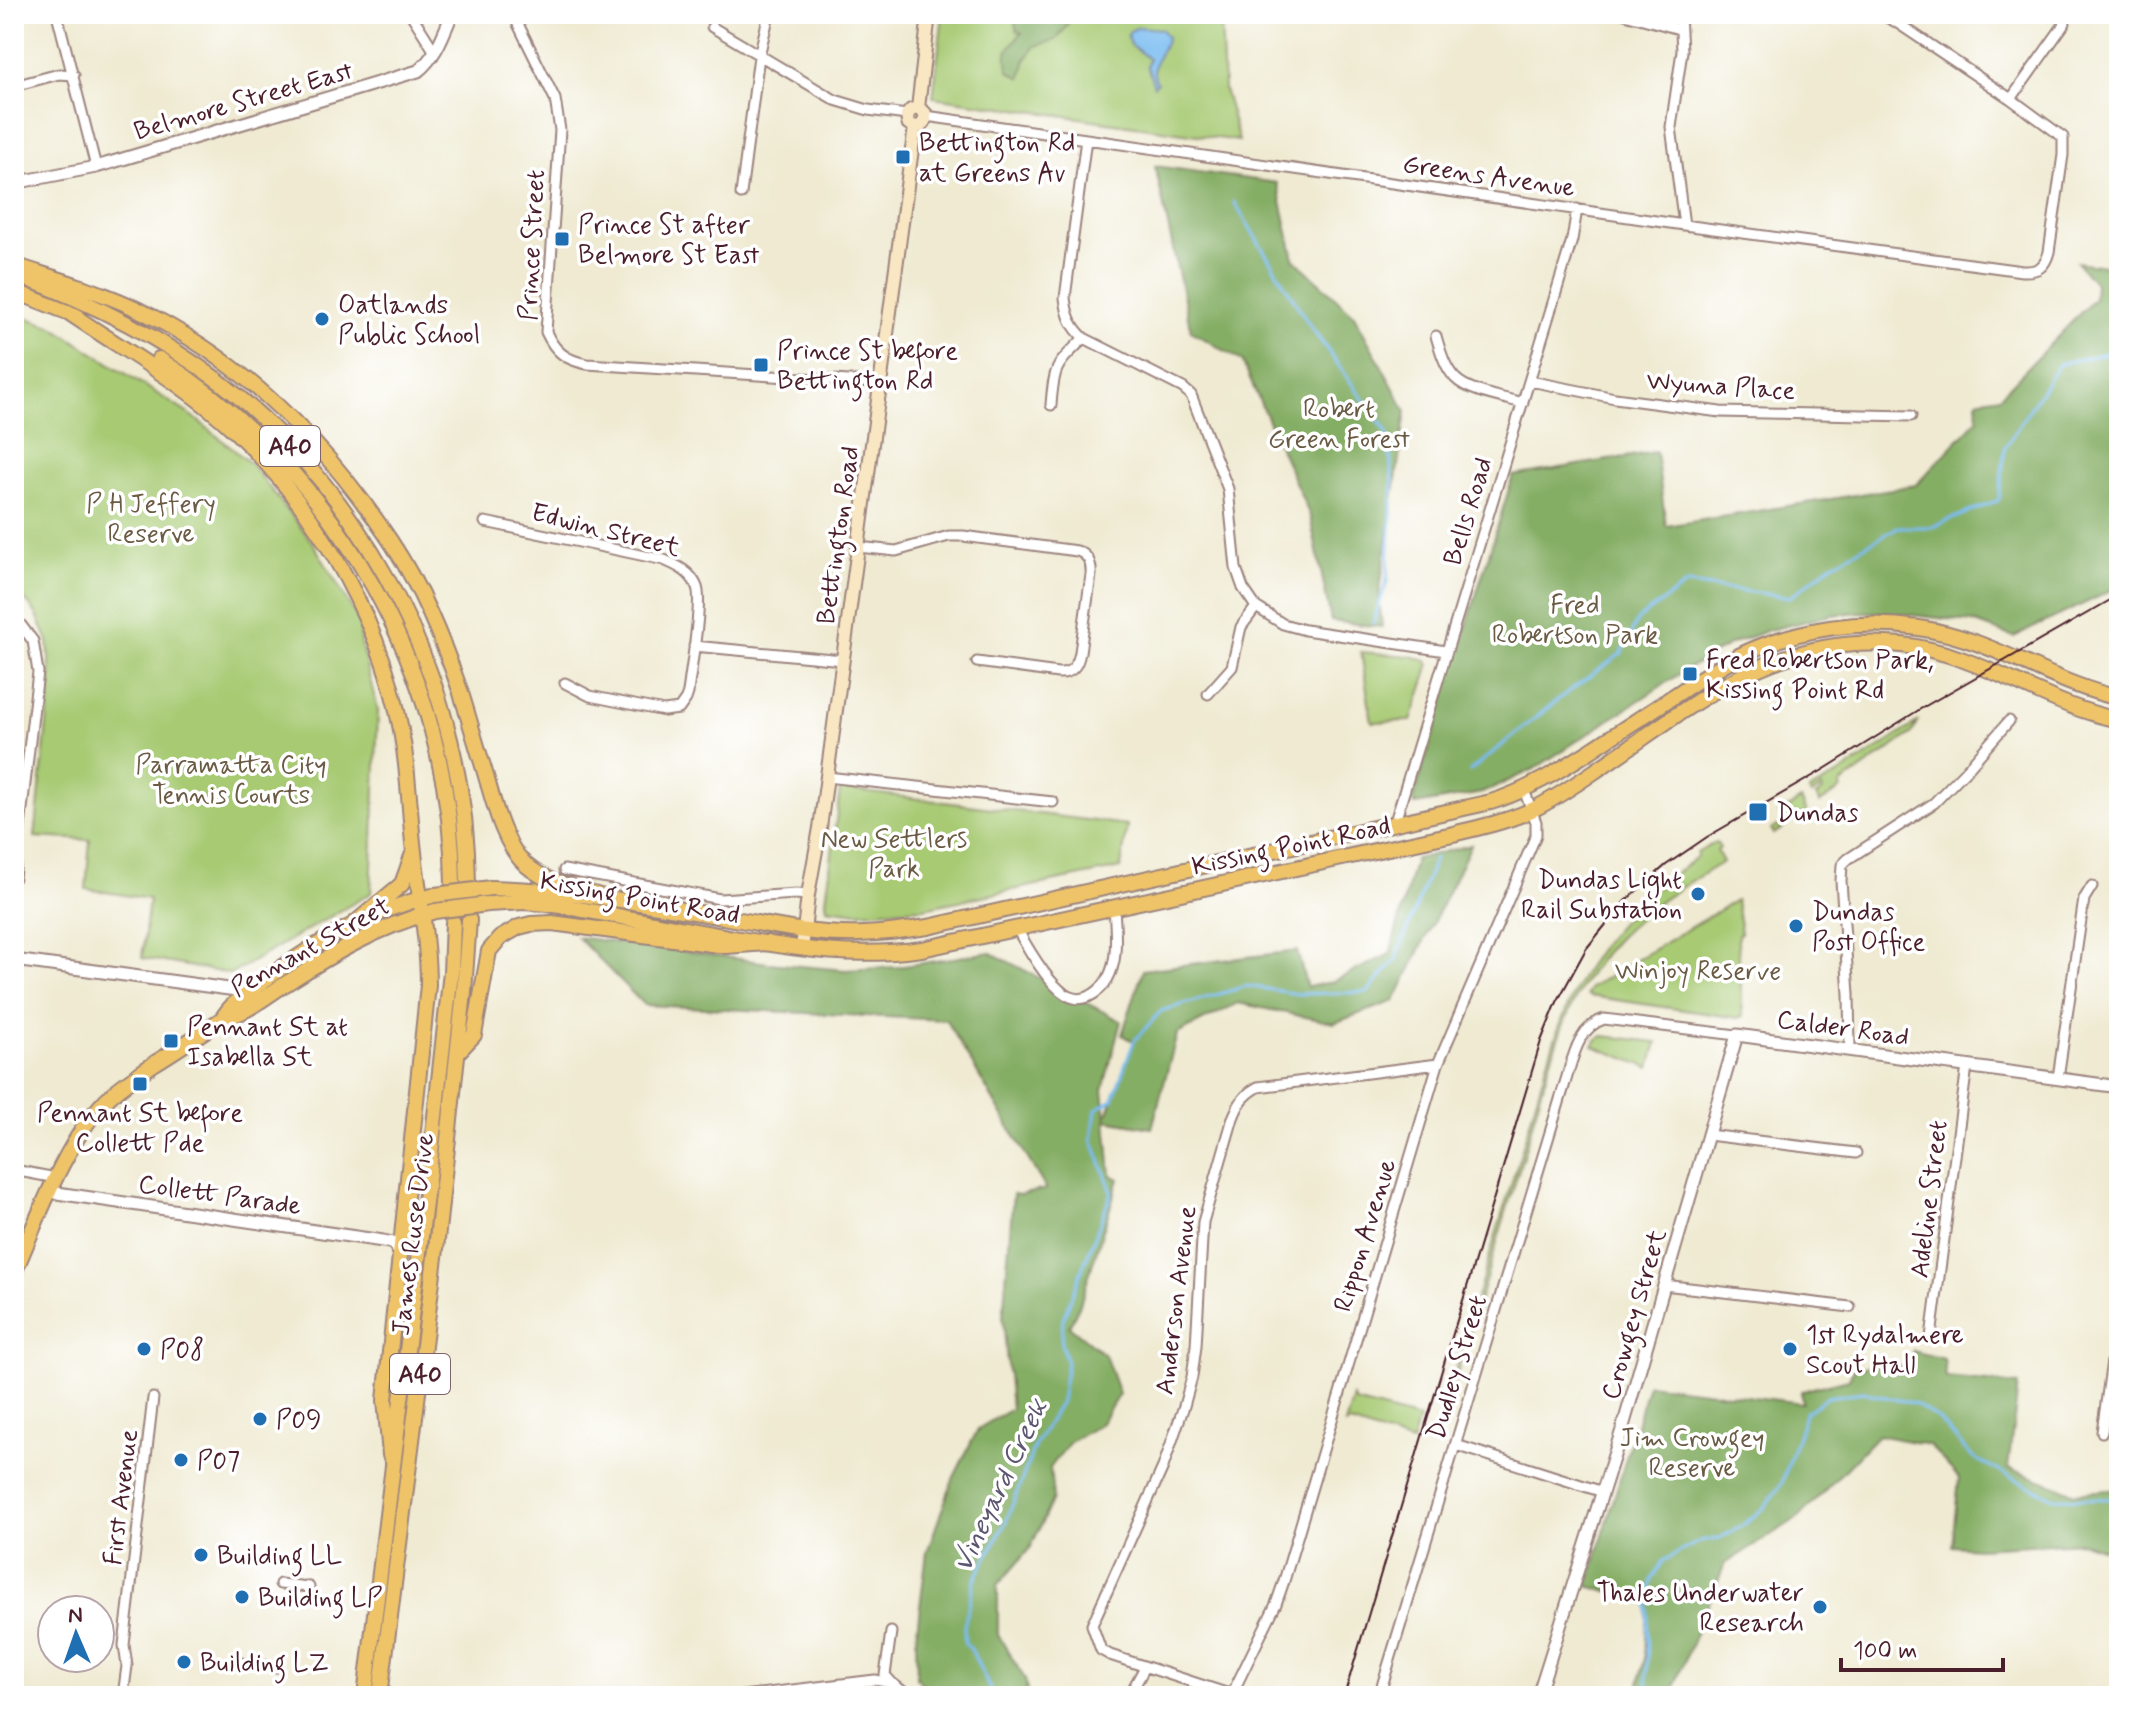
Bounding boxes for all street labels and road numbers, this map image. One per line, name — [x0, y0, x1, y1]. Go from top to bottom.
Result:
street label: Belmore Street East — [130, 54, 357, 149]
street label: Greens Avenue — [1400, 148, 1577, 206]
street label: Prince Street — [512, 169, 554, 321]
street label: Wyuna Place — [1645, 365, 1797, 409]
road number: A40 — [260, 426, 320, 466]
street label: Bettington Road — [810, 444, 871, 627]
street label: Bells Road — [1436, 453, 1501, 570]
street label: Edwin Street — [528, 496, 683, 566]
street label: Kissing Point Road — [1189, 809, 1394, 888]
street label: Kissing Point Road — [537, 865, 742, 936]
street label: Pennant Street — [225, 890, 397, 1006]
street label: Calder Road — [1774, 1003, 1911, 1055]
street label: Adeline Street — [1903, 1118, 1957, 1280]
street label: James Ruse Drive — [385, 1131, 443, 1337]
street label: Rippon Avenue — [1327, 1155, 1405, 1316]
street label: Collett Parade — [136, 1168, 303, 1224]
street label: Anderson Avenue — [1149, 1204, 1205, 1397]
street label: Crowgey Street — [1594, 1225, 1678, 1404]
street label: Dudley Street — [1420, 1291, 1496, 1444]
road number: A40 — [390, 1354, 450, 1394]
street label: First Avenue — [97, 1427, 147, 1567]

